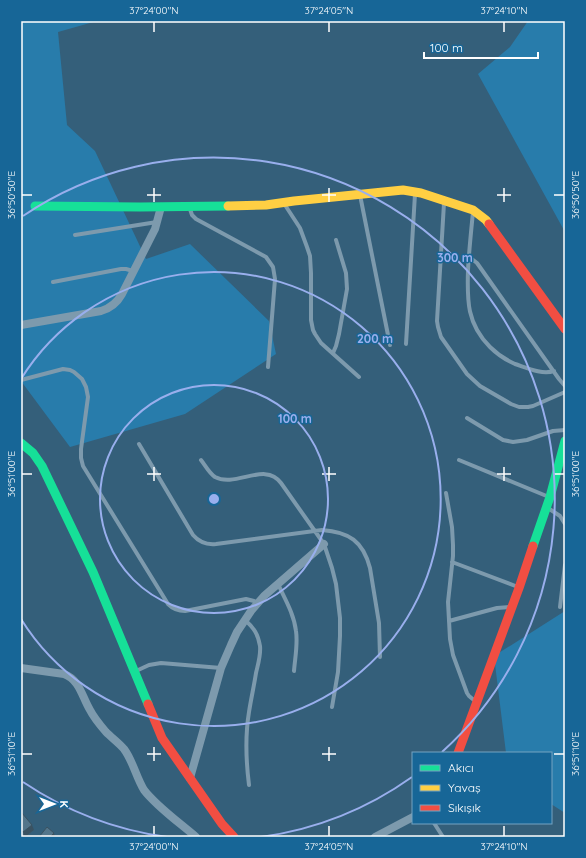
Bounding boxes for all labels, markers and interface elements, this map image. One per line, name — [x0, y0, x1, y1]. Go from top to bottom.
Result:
text: 37°24'00"N — [129, 4, 179, 17]
text: 37°24'05"N — [305, 4, 353, 17]
text: 37°24'10"N — [480, 4, 528, 17]
scale bar — [424, 34, 538, 60]
text: 100 m — [430, 40, 463, 55]
text: 36°50'50"E — [5, 171, 18, 219]
text: 36°50'50"E — [569, 171, 582, 219]
text: 300 m — [437, 250, 473, 265]
text: 200 m — [357, 331, 393, 346]
text: 100 m — [278, 411, 312, 426]
text: 36°51'00"E — [5, 450, 18, 497]
text: 36°51'00"E — [569, 450, 582, 497]
centre of rings — [207, 492, 221, 506]
text: 36°51'10"E — [5, 732, 18, 776]
text: 36°51'10"E — [569, 732, 582, 776]
legend — [412, 752, 552, 824]
text: Akıcı — [448, 760, 474, 775]
text: Yavaş — [448, 780, 481, 795]
north arrow — [34, 784, 74, 824]
text: K — [57, 800, 71, 808]
text: Sıkışık — [448, 800, 481, 815]
text: 37°24'00"N — [129, 840, 179, 853]
text: 37°24'05"N — [305, 840, 353, 853]
text: 37°24'10"N — [480, 840, 528, 853]

